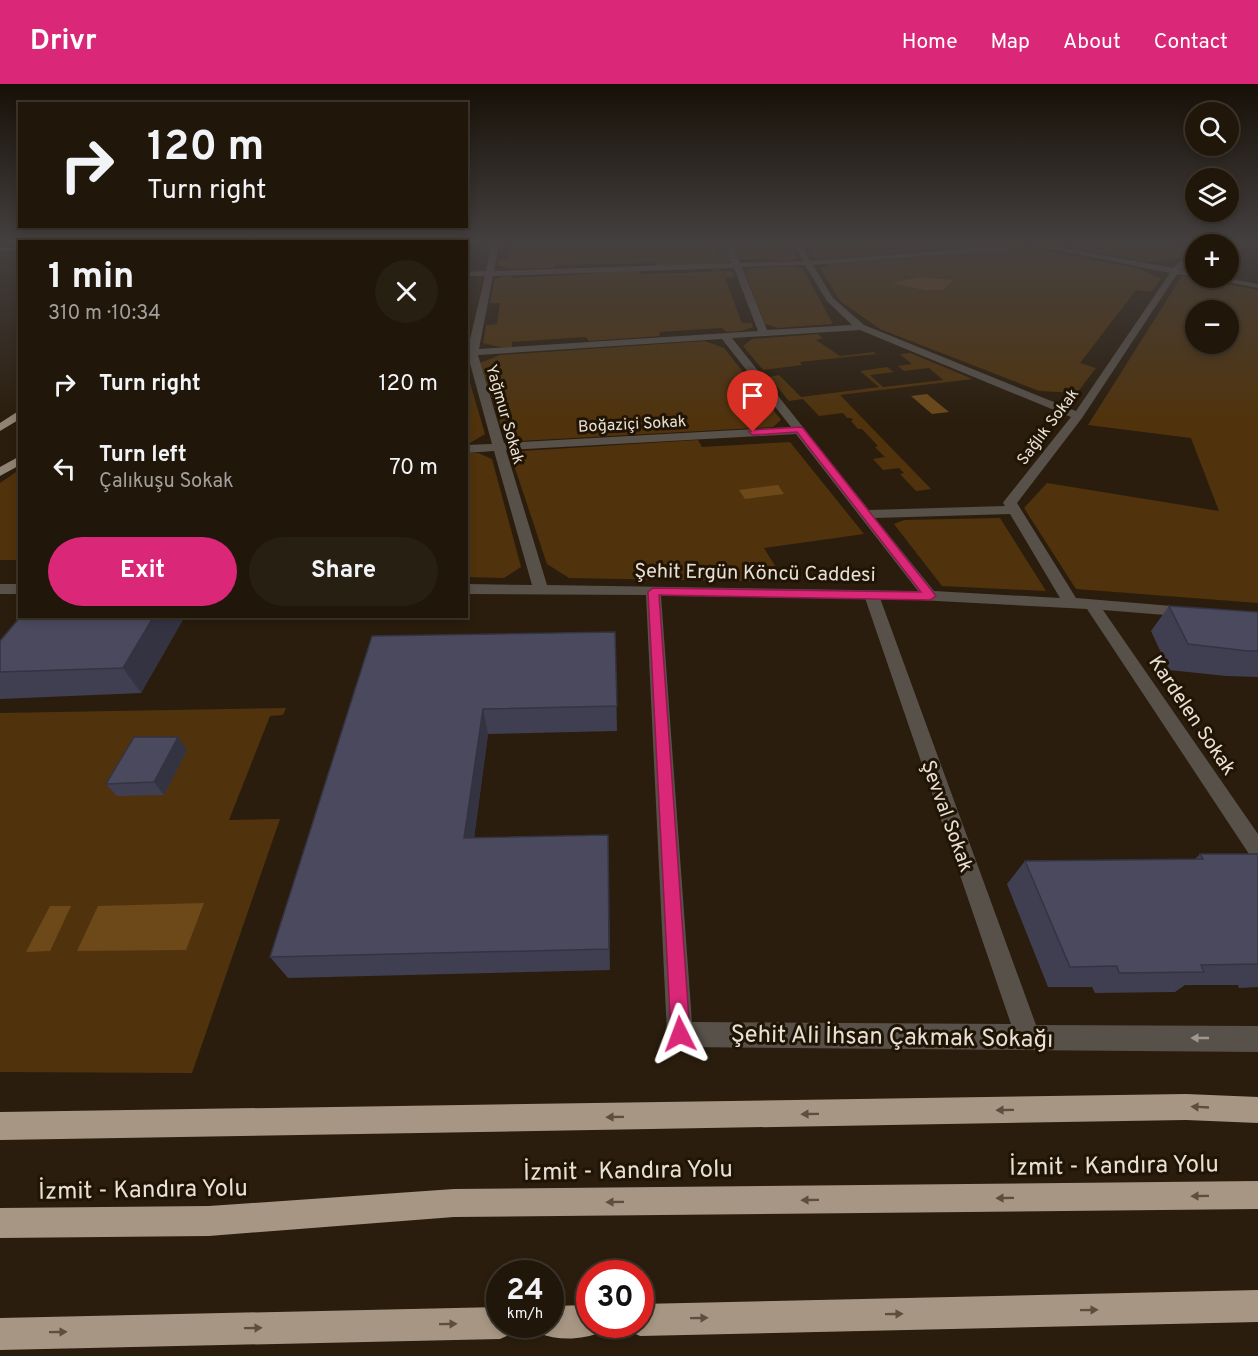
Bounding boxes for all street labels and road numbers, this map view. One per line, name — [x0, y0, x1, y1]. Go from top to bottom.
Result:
street label: Yağmur Sokak — [480, 362, 528, 467]
street label: Sağlık Sokak — [1013, 385, 1084, 470]
street label: Boğaziçi Sokak — [577, 412, 687, 438]
street label: Şehit Ergün Köncü Caddesi — [634, 559, 876, 589]
street label: Kardelen Sokak — [1142, 651, 1241, 781]
street label: Şevval Sokak — [914, 757, 978, 876]
street label: Şehit Ali İhsan Çakmak Sokağı — [730, 1019, 1054, 1056]
street label: İzmit - Kandıra Yolu — [1009, 1149, 1219, 1184]
street label: İzmit - Kandıra Yolu — [523, 1154, 733, 1189]
street label: İzmit - Kandıra Yolu — [38, 1173, 248, 1208]

